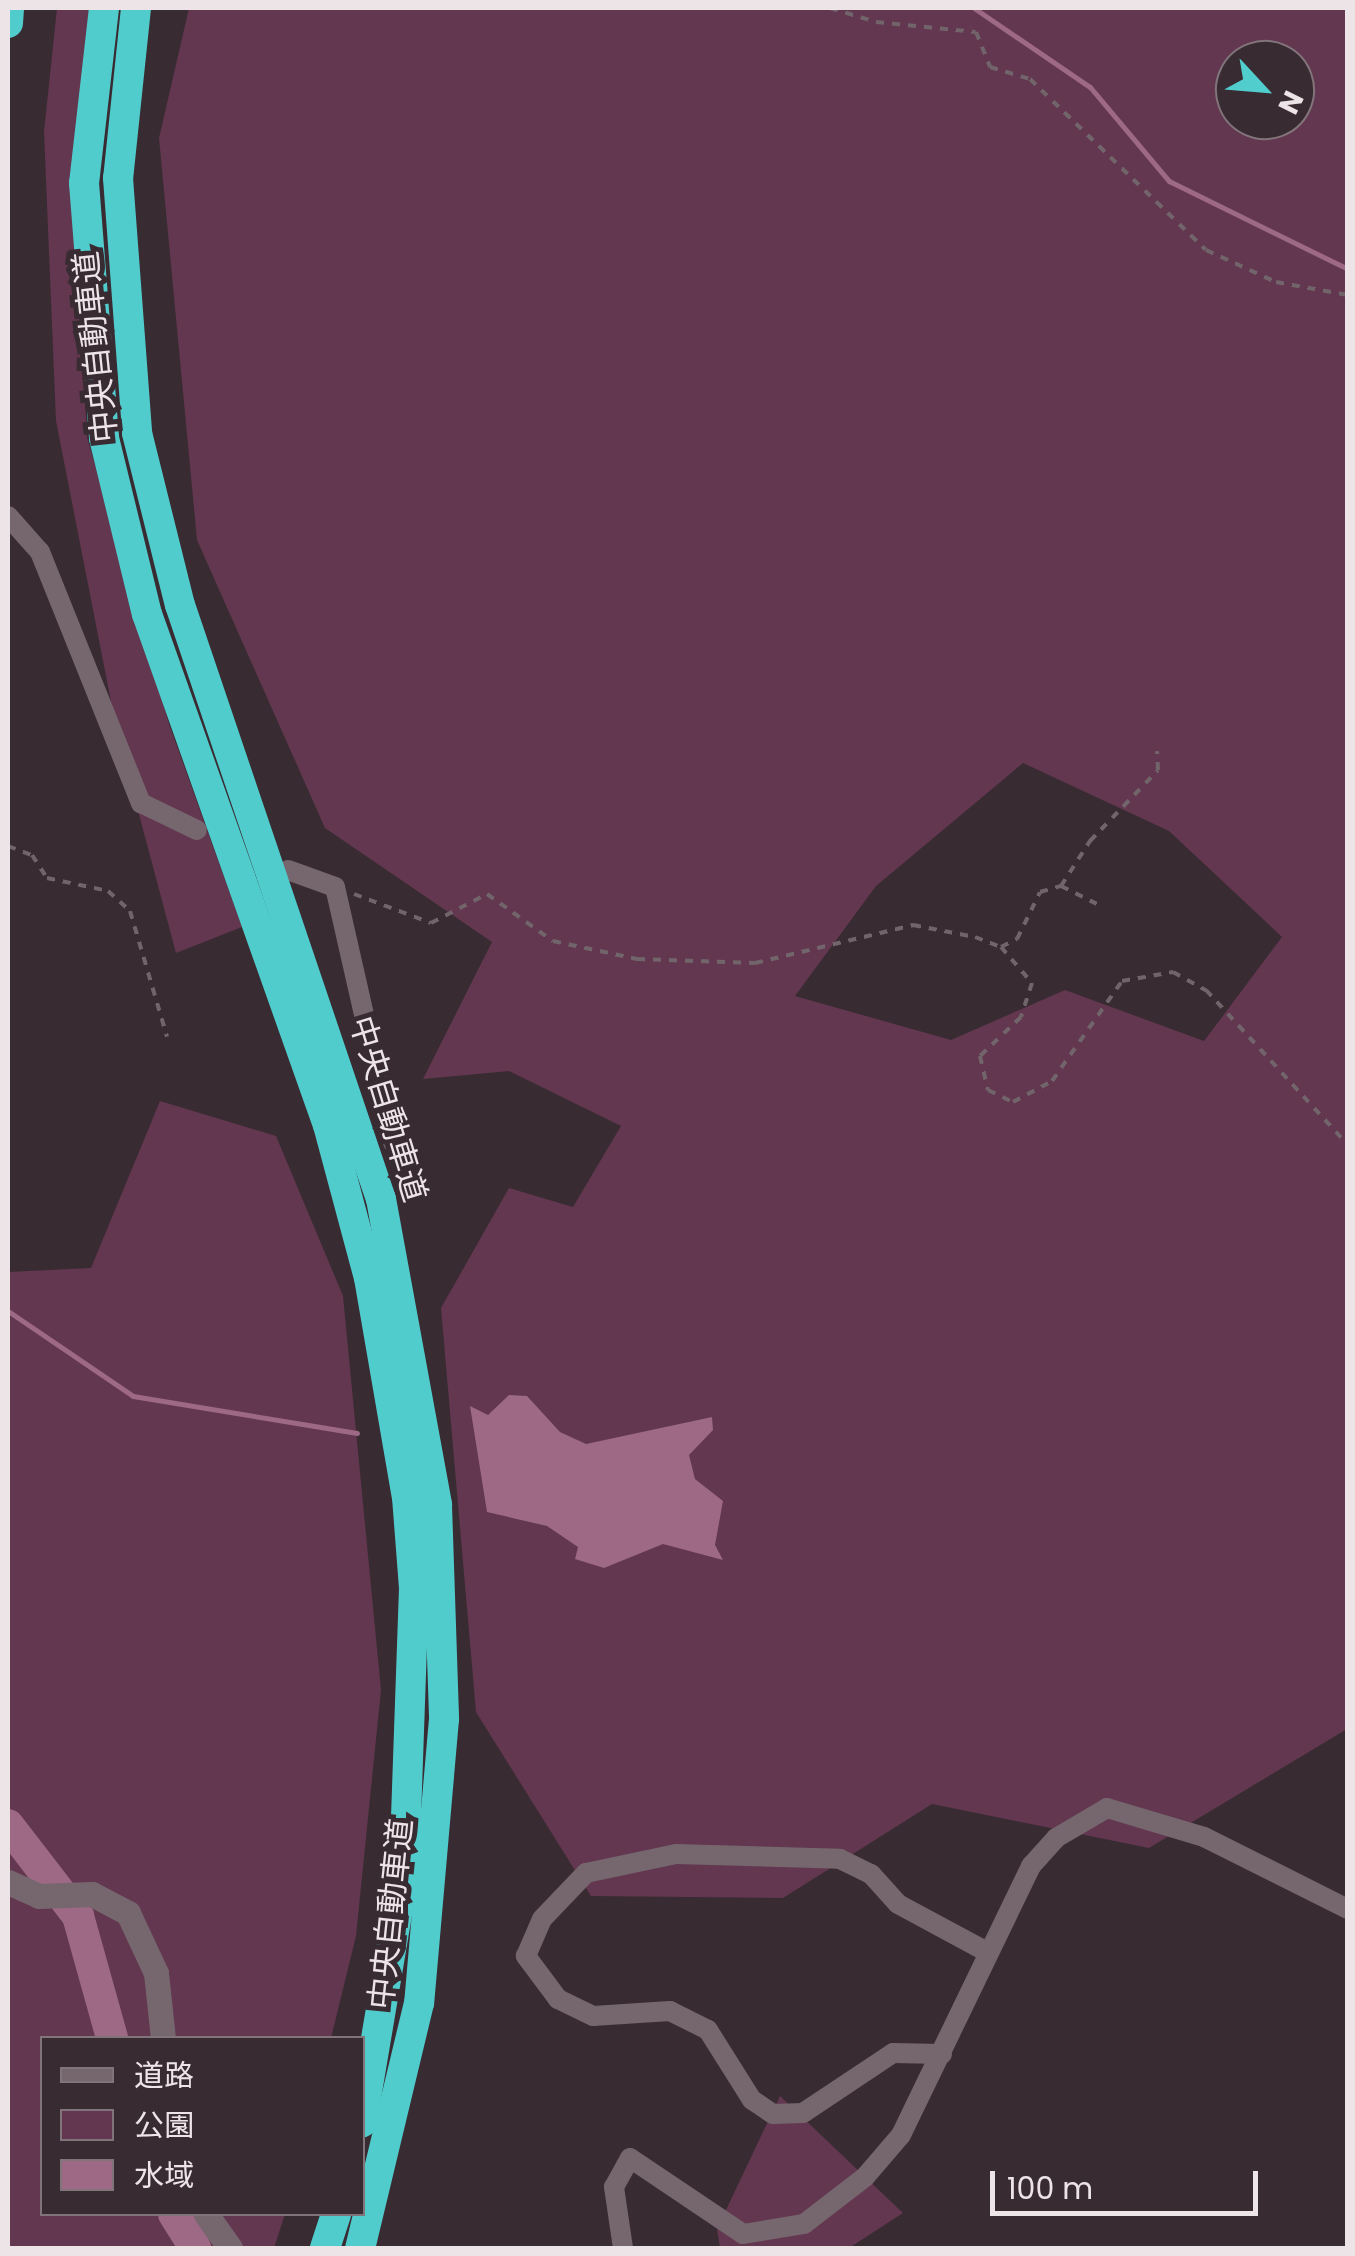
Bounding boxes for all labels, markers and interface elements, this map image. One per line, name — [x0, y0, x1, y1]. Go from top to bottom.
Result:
north arrow — [1215, 40, 1315, 140]
text: N — [1268, 84, 1313, 121]
street label: 中央自動車道 — [67, 250, 125, 444]
street label: 中央自動車道 — [342, 1012, 434, 1206]
street label: 中央自動車道 — [362, 1817, 420, 2011]
legend — [40, 2036, 365, 2216]
text: 道路 — [134, 2054, 194, 2097]
text: 公園 — [134, 2104, 194, 2147]
scale bar — [995, 2151, 1262, 2213]
text: 水域 — [134, 2154, 194, 2197]
text: 100 m — [1007, 2167, 1093, 2210]

